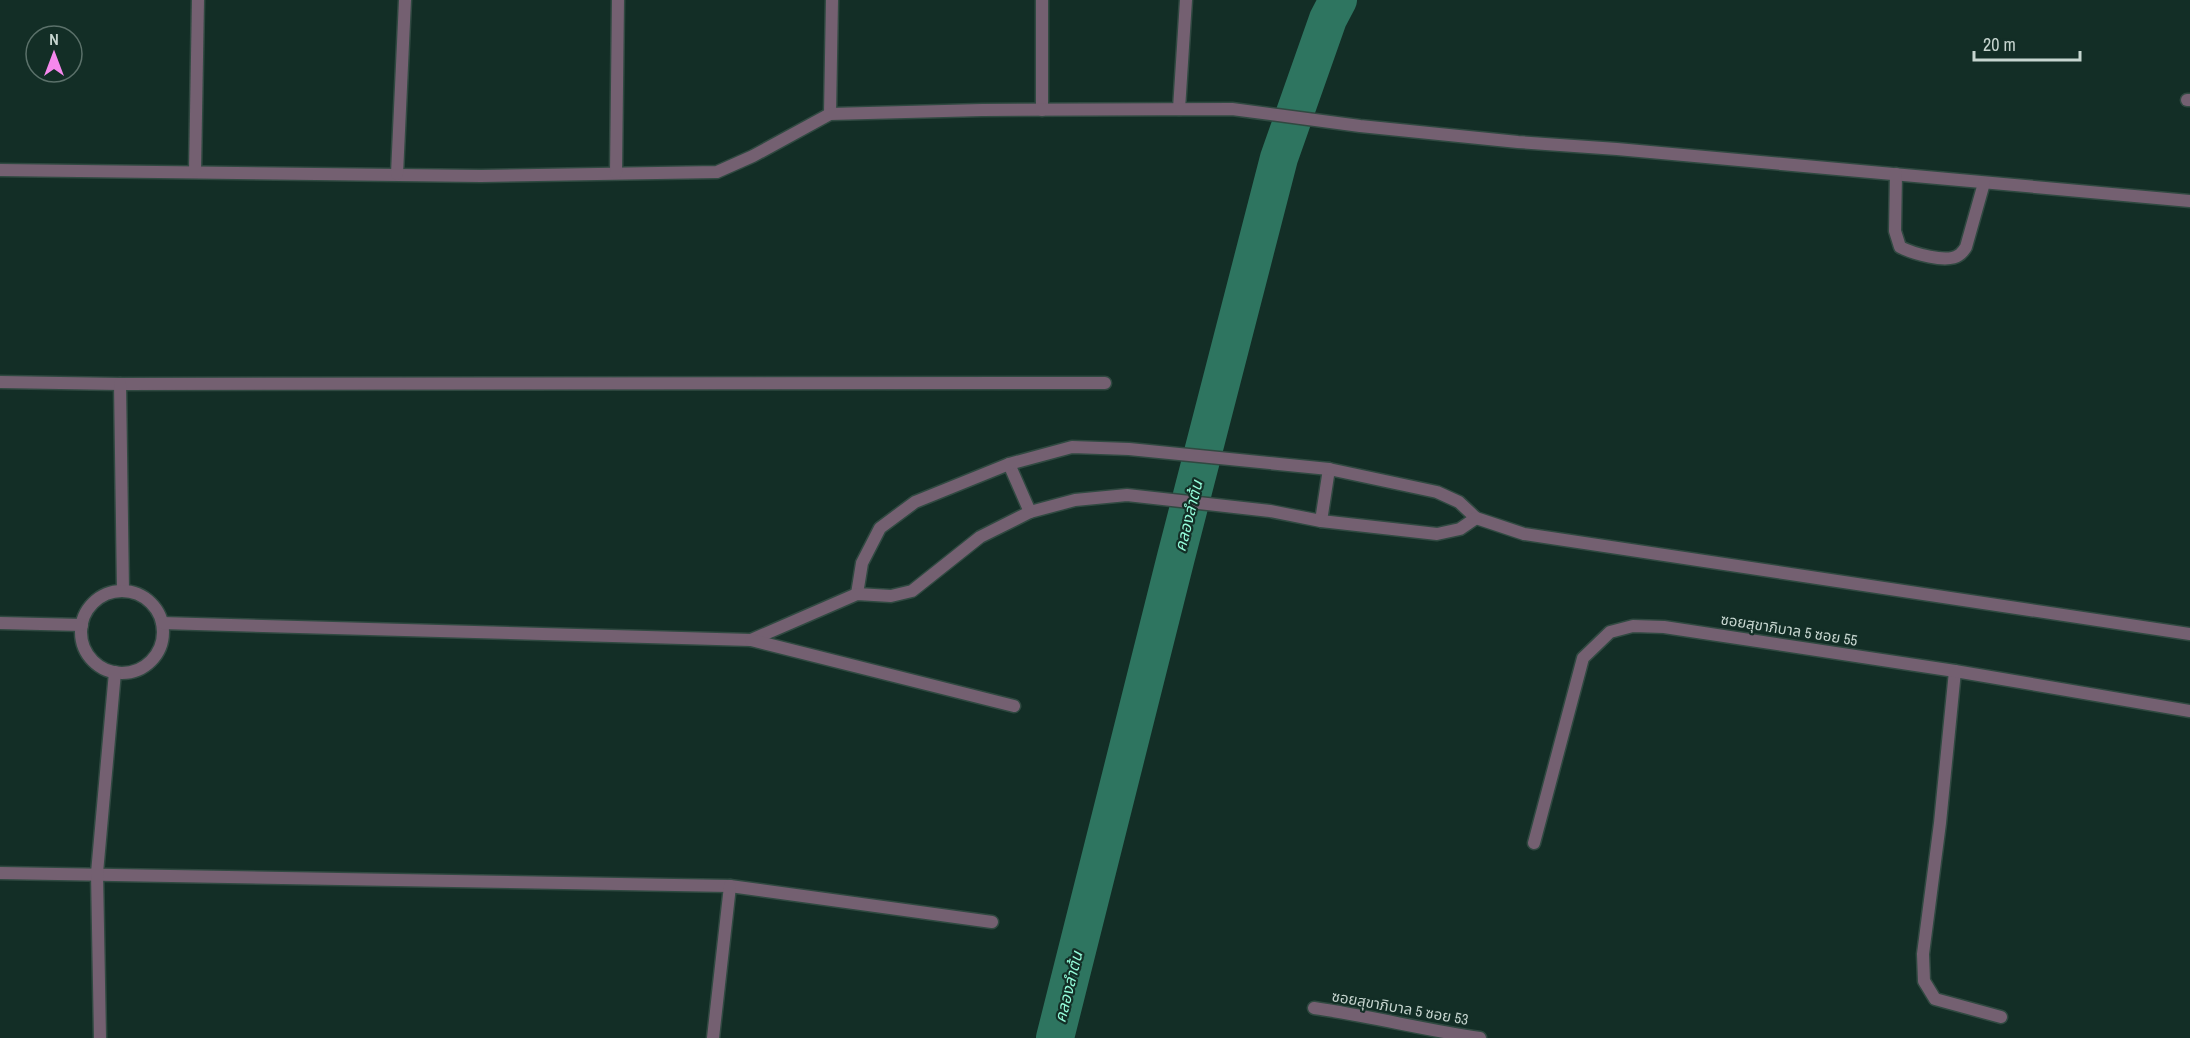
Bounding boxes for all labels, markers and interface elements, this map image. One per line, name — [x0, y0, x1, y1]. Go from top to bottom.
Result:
north arrow — [24, 24, 84, 84]
scale bar — [1974, 24, 2080, 62]
text: N — [49, 28, 59, 50]
text: 20 m — [1983, 32, 2016, 57]
water label: คลองลำต้น — [1169, 477, 1208, 554]
street label: ซอยสุขาภิบาล 5 ซอย 55 — [1719, 608, 1859, 651]
water label: คลองลำต้น — [1049, 948, 1088, 1025]
street label: ซอยสุขาภิบาล 5 ซอย 53 — [1330, 985, 1470, 1030]

